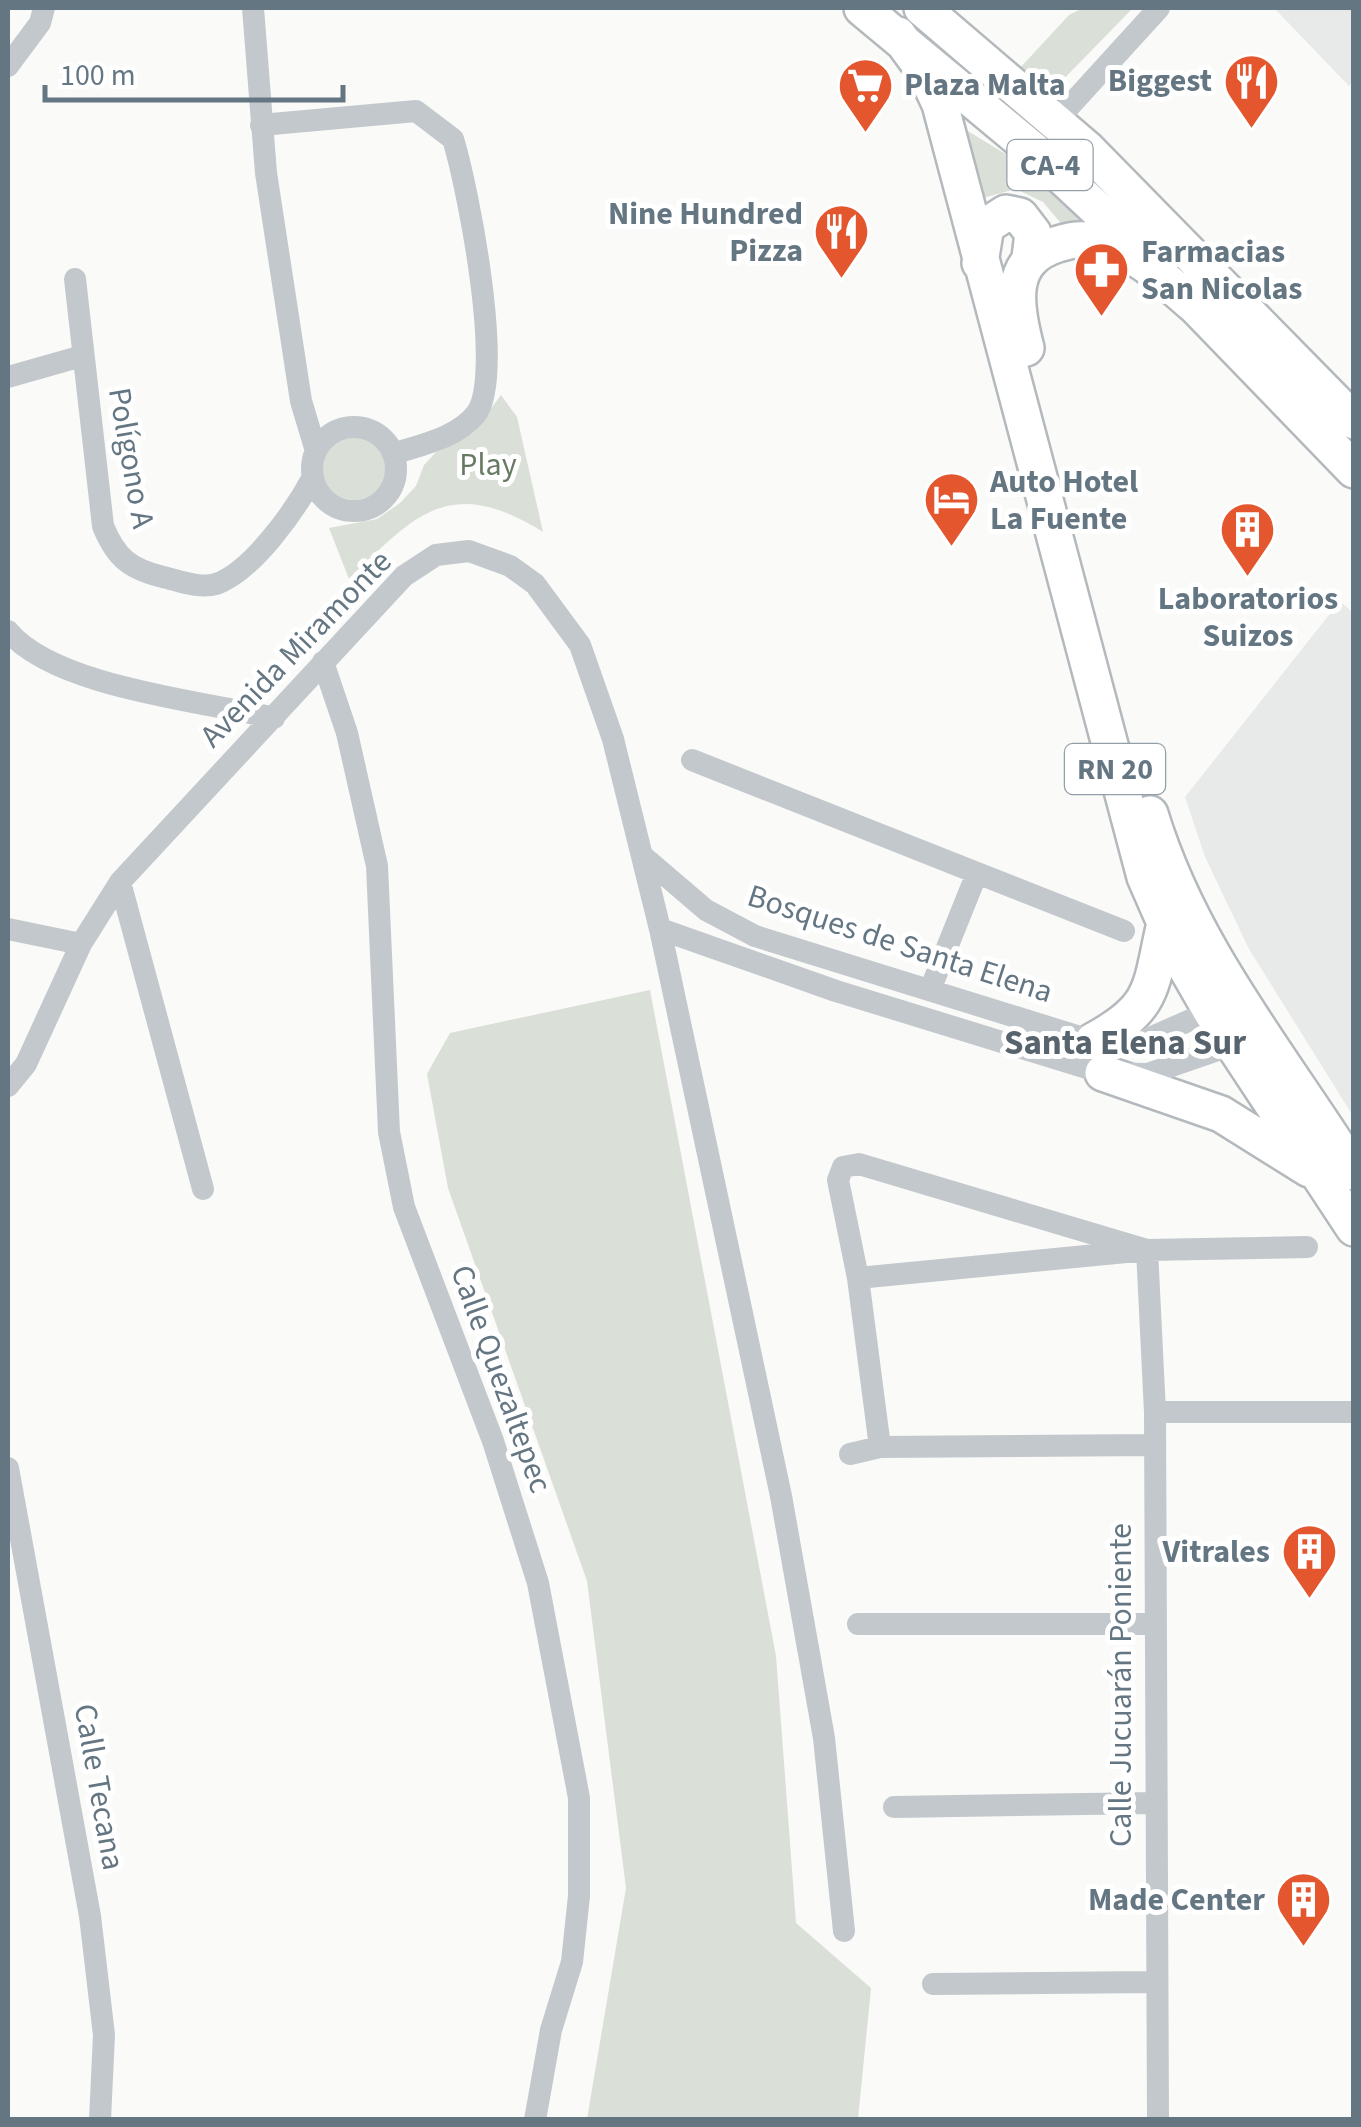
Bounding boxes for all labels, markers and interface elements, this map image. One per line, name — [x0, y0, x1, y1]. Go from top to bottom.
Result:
scale bar — [45, 40, 342, 102]
restaurant icon: Biggest — [1221, 51, 1281, 130]
text: 100 m — [60, 54, 136, 97]
supermarket icon: Plaza Malta — [835, 55, 895, 134]
place label: Biggest — [1108, 58, 1212, 104]
place label: Plaza Malta — [904, 62, 1066, 108]
road number: CA-4 — [1008, 140, 1092, 190]
place label: Nine Hundred Pizza — [608, 191, 803, 274]
restaurant icon: Nine Hundred Pizza — [812, 202, 872, 281]
place label: Farmacias San Nicolas — [1141, 229, 1303, 312]
pharmacy icon: Farmacias San Nicolas — [1072, 240, 1132, 319]
street label: Polígono A — [96, 384, 166, 533]
park label: Play — [459, 442, 517, 488]
place label: Auto Hotel La Fuente — [989, 459, 1138, 542]
hotel icon: Auto Hotel La Fuente — [921, 470, 981, 549]
building icon: Laboratorios Suizos — [1218, 500, 1278, 579]
street label: Avenida Miramonte — [190, 540, 402, 758]
place label: Laboratorios Suizos — [1158, 576, 1338, 659]
road number: RN 20 — [1065, 744, 1165, 794]
street label: Bosques de Santa Elena — [742, 873, 1058, 1015]
district label: Santa Elena Sur — [1004, 1018, 1246, 1068]
street label: Calle Quezaltepec — [438, 1259, 564, 1499]
building icon: Vitrales — [1279, 1522, 1339, 1601]
street label: Calle Jucuarán Poniente — [1098, 1523, 1144, 1847]
place label: Vitrales — [1162, 1529, 1270, 1575]
street label: Calle Tecana — [62, 1700, 136, 1874]
building icon: Made Center — [1274, 1870, 1334, 1949]
place label: Made Center — [1088, 1877, 1265, 1923]

